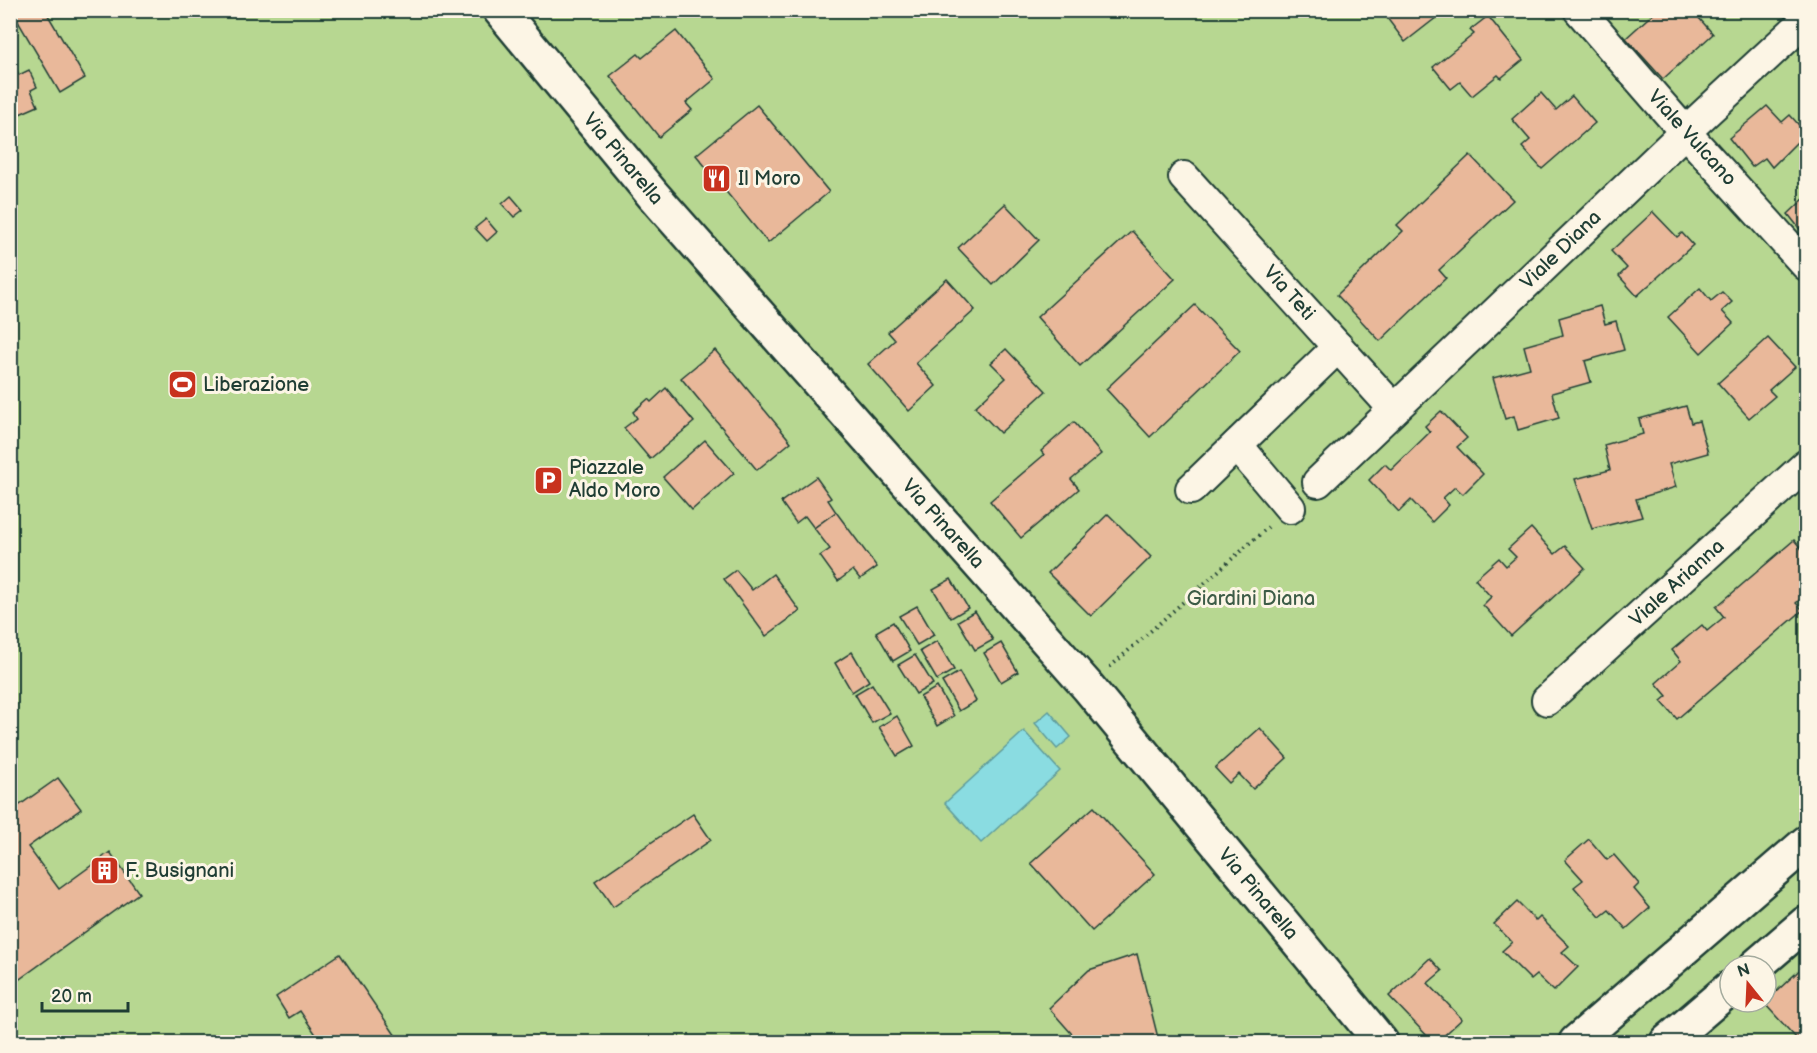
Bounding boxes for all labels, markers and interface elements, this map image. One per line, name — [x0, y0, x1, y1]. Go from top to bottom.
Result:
street label: Viale Vulcano — [1643, 85, 1741, 191]
street label: Via Pinarella — [578, 108, 668, 210]
restaurant icon: Il Moro — [701, 163, 733, 195]
place label: Il Moro — [738, 167, 801, 191]
street label: Viale Diana — [1516, 206, 1606, 294]
street label: Via Teti — [1258, 261, 1320, 325]
sports icon: Liberazione — [166, 369, 198, 401]
place label: Liberazione — [203, 373, 309, 397]
place label: Piazzale Aldo Moro — [569, 456, 661, 503]
parking icon: Piazzale Aldo Moro — [532, 464, 564, 496]
street label: Via Pinarella — [896, 474, 990, 574]
street label: Viale Arianna — [1625, 534, 1729, 632]
park label: Giardini Diana — [1187, 587, 1315, 611]
street label: Via Pinarella — [1213, 843, 1303, 945]
building icon: F. Busignani — [88, 855, 120, 887]
place label: F. Busignani — [125, 859, 234, 883]
north arrow — [1718, 954, 1778, 1014]
text: N — [1735, 960, 1752, 982]
scale bar — [42, 975, 128, 1013]
text: 20 m — [51, 986, 92, 1007]

